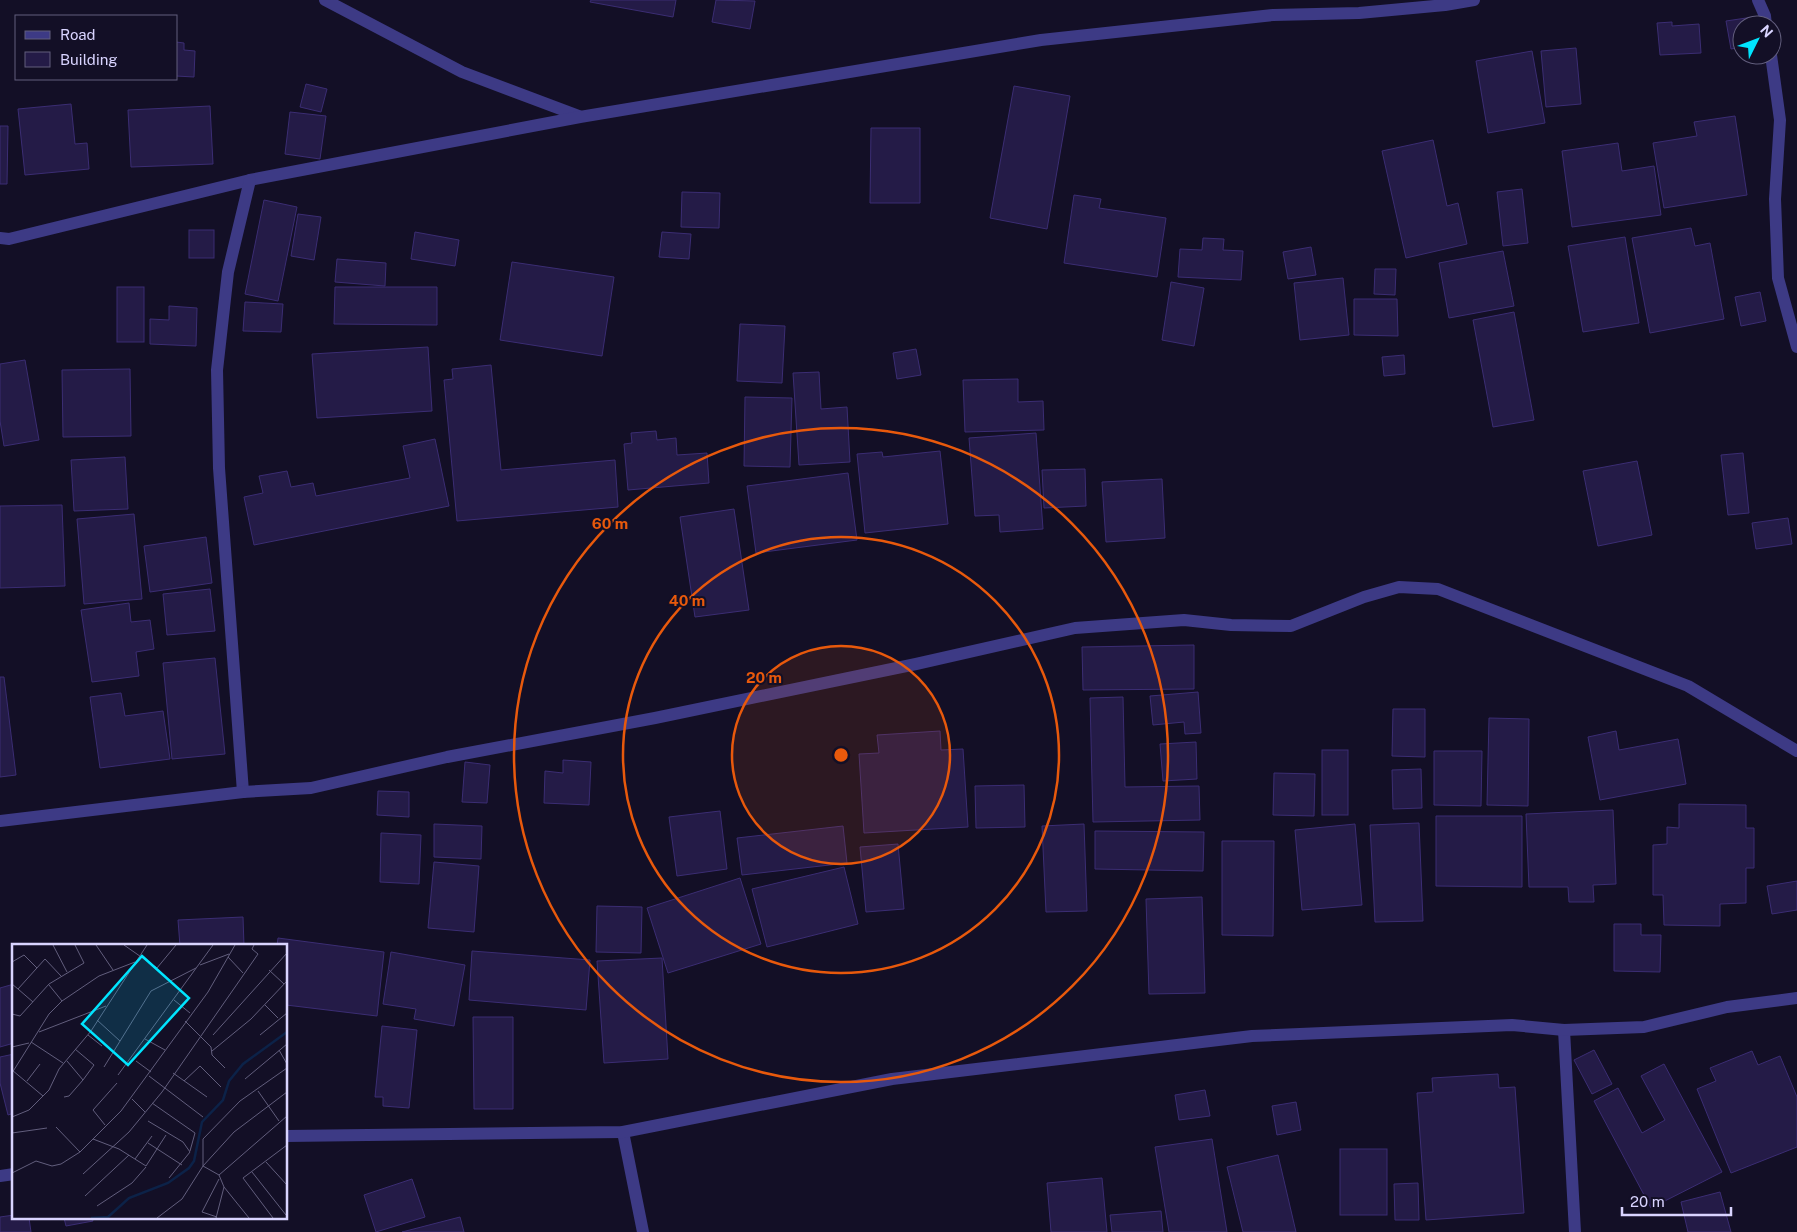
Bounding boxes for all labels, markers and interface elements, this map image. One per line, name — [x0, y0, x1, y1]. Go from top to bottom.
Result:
legend — [15, 15, 178, 80]
north arrow — [1732, 15, 1782, 65]
text: N — [1757, 22, 1776, 41]
text: Road — [60, 26, 96, 43]
text: Building — [60, 51, 118, 68]
text: 60 m — [592, 515, 628, 532]
text: 40 m — [669, 592, 705, 609]
text: 20 m — [746, 669, 782, 686]
centre of rings — [832, 746, 850, 764]
inset map — [12, 944, 288, 1220]
scale bar — [1622, 1184, 1731, 1216]
text: 20 m — [1630, 1193, 1665, 1210]

